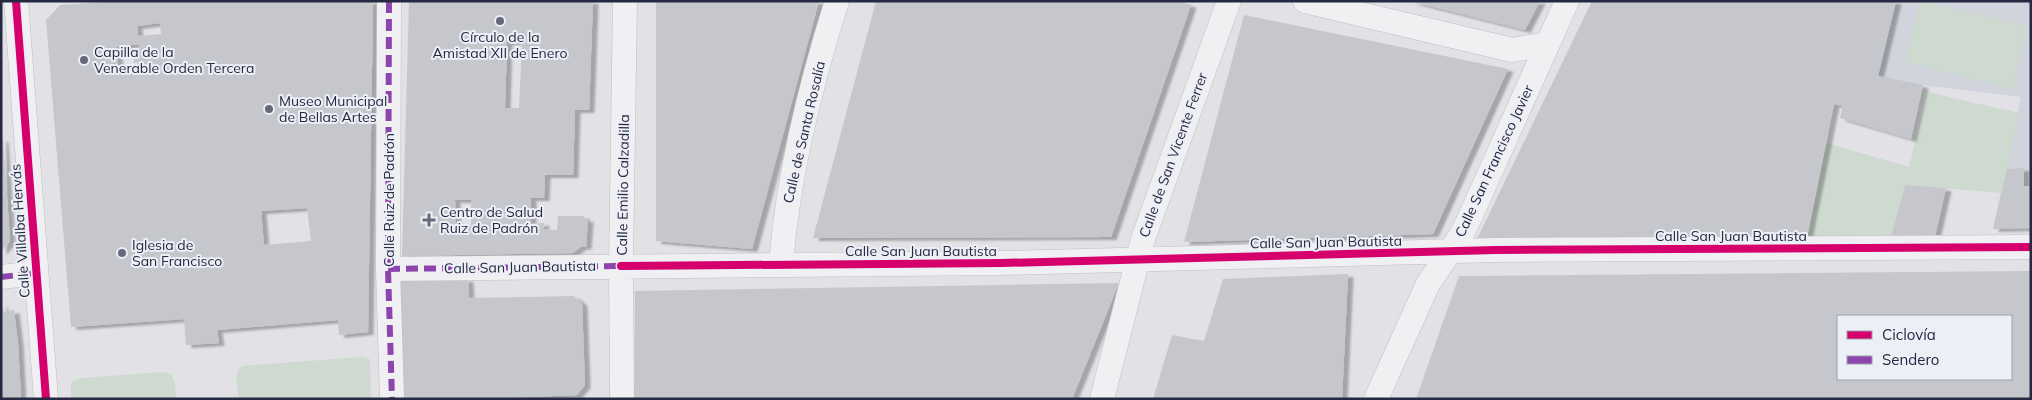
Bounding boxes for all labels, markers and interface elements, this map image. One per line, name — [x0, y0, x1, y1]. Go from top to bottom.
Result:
marker: Círculo de la Amistad XII de Enero — [494, 15, 506, 27]
place label: Círculo de la Amistad XII de Enero — [433, 28, 567, 62]
place label: Capilla de la Venerable Orden Tercera — [94, 43, 254, 77]
marker: Capilla de la Venerable Orden Tercera — [78, 54, 90, 66]
street label: Calle de Santa Rosalía — [779, 59, 829, 205]
street label: Calle de San Vicente Ferrer — [1135, 69, 1212, 240]
street label: Calle San Francisco Javier — [1451, 81, 1538, 240]
place label: Museo Municipal de Bellas Artes — [279, 92, 387, 126]
marker: Museo Municipal de Bellas Artes — [263, 103, 275, 115]
street label: Calle Emilio Calzadilla — [613, 114, 633, 256]
street label: Calle Ruiz de Padrón — [380, 133, 398, 267]
street label: Calle Villalba Hervás — [6, 163, 34, 299]
place label: Centro de Salud Ruiz de Padrón — [440, 203, 543, 237]
marker: Centro de Salud Ruiz de Padrón — [422, 213, 436, 227]
street label: Calle San Juan Bautista — [1655, 227, 1807, 245]
street label: Calle San Juan Bautista — [1250, 232, 1402, 252]
place label: Iglesia de San Francisco — [132, 236, 222, 270]
street label: Calle San Juan Bautista — [845, 242, 997, 260]
marker: Iglesia de San Francisco — [116, 247, 128, 259]
street label: Calle San Juan Bautista — [444, 257, 596, 277]
legend — [1837, 315, 2012, 380]
text: Ciclovía — [1882, 325, 1936, 344]
text: Sendero — [1882, 350, 1939, 369]

